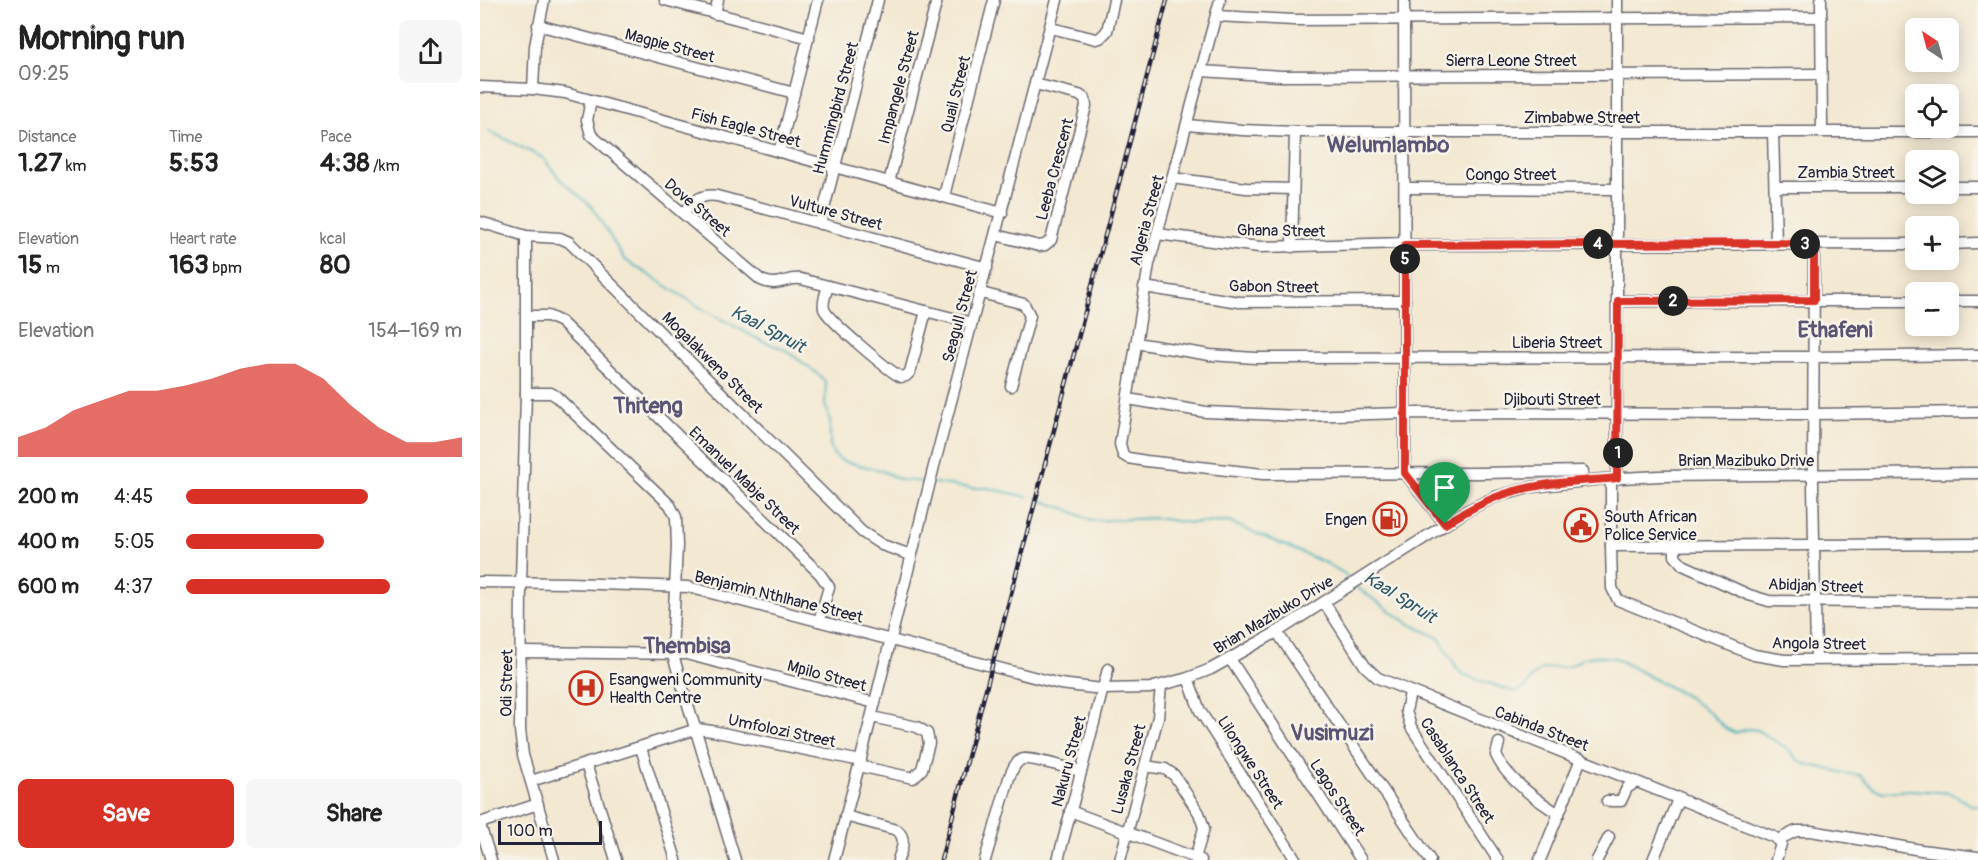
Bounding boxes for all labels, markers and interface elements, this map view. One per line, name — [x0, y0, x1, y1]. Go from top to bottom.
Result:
text: Morning run — [18, 18, 185, 59]
north arrow — [1905, 18, 1959, 72]
map controls — [1905, 18, 1959, 336]
button: share — [399, 20, 462, 83]
street label: Magpie Street — [623, 24, 717, 68]
street label: Impangele Street — [874, 28, 924, 146]
street label: Hummingbird Street — [809, 39, 863, 177]
street label: Sierra Leone Street — [1445, 51, 1577, 71]
street label: Quail Street — [937, 53, 975, 135]
text: 09:25 — [18, 61, 69, 86]
button: locate — [1905, 84, 1959, 138]
street label: Fish Eagle Street — [689, 104, 803, 152]
street label: Zimbabwe Street — [1524, 108, 1641, 128]
street label: Leeba Crescent — [1032, 115, 1078, 223]
text: Distance — [18, 127, 77, 147]
text: Time — [169, 127, 202, 147]
text: Pace — [320, 127, 352, 147]
district label: Welumlambo — [1327, 131, 1449, 159]
text: 1.27 — [18, 147, 62, 179]
text: 5:53 — [169, 147, 219, 179]
text: 4:38 — [320, 147, 370, 179]
button: layers — [1905, 150, 1959, 204]
text: km — [62, 156, 87, 176]
text: /km — [370, 156, 400, 176]
street label: Zambia Street — [1797, 163, 1895, 183]
street label: Congo Street — [1466, 165, 1557, 185]
street label: Algeria Street — [1125, 172, 1169, 268]
street label: Dove Street — [660, 174, 735, 242]
street label: Vulture Street — [787, 191, 885, 235]
button: + — [1905, 216, 1959, 270]
street label: Ghana Street — [1237, 220, 1326, 242]
text: Elevation — [18, 229, 79, 249]
text: Heart rate — [169, 229, 236, 249]
text: kcal — [320, 229, 346, 249]
pin: 4 — [1583, 229, 1613, 259]
pin: 3 — [1790, 229, 1820, 259]
text: 4 — [1593, 234, 1603, 254]
text: 3 — [1801, 234, 1809, 254]
pin: 5 — [1390, 244, 1420, 274]
text: 15 — [18, 249, 42, 281]
text: 163 — [169, 249, 209, 281]
text: 80 — [320, 249, 351, 281]
text: 5 — [1401, 249, 1409, 269]
text: m — [42, 258, 60, 278]
text: bpm — [209, 258, 242, 278]
street label: Seagull Street — [938, 267, 982, 365]
street label: Gabon Street — [1229, 276, 1320, 298]
button: − — [1905, 282, 1959, 336]
pin: 2 — [1658, 286, 1688, 316]
text: 2 — [1669, 291, 1677, 311]
water label: Kaal Spruit — [727, 300, 810, 359]
street label: Mogalakwena Street — [657, 308, 768, 418]
district label: Ethafeni — [1797, 316, 1873, 344]
text: Elevation — [18, 318, 94, 343]
text: 154–169 m — [368, 318, 462, 343]
street label: Liberia Street — [1512, 333, 1603, 353]
street label: Djibouti Street — [1503, 390, 1601, 410]
district label: Thiteng — [612, 392, 683, 420]
street label: Emanuel Mabje Street — [684, 422, 805, 539]
pin: 1 — [1603, 438, 1633, 468]
text: 1 — [1615, 443, 1621, 463]
street label: Brian Mazibuko Drive — [1678, 451, 1814, 471]
pin — [1419, 462, 1470, 524]
icon: arrive — [1428, 471, 1461, 504]
text: 200 m — [18, 484, 79, 509]
text: 4:45 — [114, 484, 153, 509]
fuel station icon: Engen — [1372, 501, 1408, 537]
public building icon: South African Police Service — [1563, 507, 1599, 543]
place label: South African Police Service — [1604, 507, 1697, 545]
place label: Engen — [1325, 510, 1367, 530]
text: 400 m — [18, 529, 79, 554]
text: 5:05 — [114, 529, 155, 554]
street label: Benjamin Nthlhane Street — [692, 566, 866, 628]
water label: Kaal Spruit — [1359, 566, 1442, 629]
street label: Brian Mazibuko Drive — [1210, 571, 1337, 658]
text: 600 m — [18, 574, 79, 599]
text: 4:37 — [114, 574, 153, 599]
street label: Abidjan Street — [1768, 574, 1865, 598]
district label: Thembisa — [642, 632, 731, 660]
street label: Angola Street — [1772, 633, 1867, 655]
street label: Odi Street — [496, 648, 518, 717]
street label: Mpilo Street — [785, 656, 869, 696]
hospital icon: Esangweni Community Health Centre — [568, 670, 604, 706]
place label: Esangweni Community Health Centre — [609, 670, 762, 708]
street label: Cabinda Street — [1492, 702, 1592, 756]
street label: Umfolozi Street — [726, 710, 838, 752]
street label: Lilongwe Street — [1213, 712, 1288, 813]
street label: Nakuru Street — [1047, 713, 1091, 809]
street label: Casablanca Street — [1416, 714, 1499, 828]
district label: Vusimuzi — [1290, 719, 1374, 747]
street label: Lusaka Street — [1107, 721, 1151, 817]
street label: Lagos Street — [1305, 756, 1370, 840]
button: Save — [18, 779, 234, 848]
button: Share — [246, 779, 462, 848]
scale bar — [498, 818, 602, 846]
text: 100 m — [507, 821, 553, 841]

